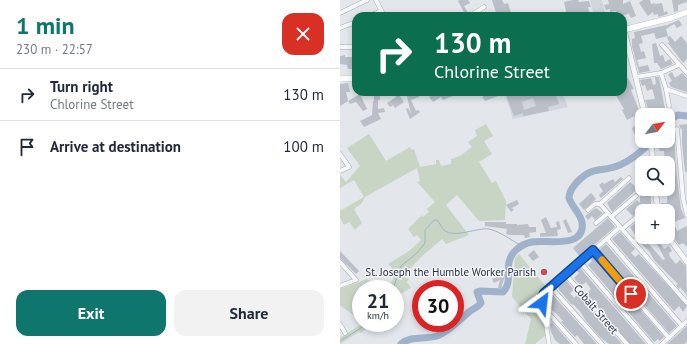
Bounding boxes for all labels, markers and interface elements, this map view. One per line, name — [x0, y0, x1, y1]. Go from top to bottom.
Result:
text: 1 min — [16, 10, 75, 41]
button: close — [282, 13, 324, 55]
text: 130 m — [434, 24, 511, 61]
icon: right — [368, 28, 420, 80]
text: 230 m · 22:57 — [16, 41, 93, 58]
text: Chlorine Street — [434, 60, 550, 83]
text: Turn right — [50, 77, 113, 96]
icon: right — [16, 84, 38, 106]
text: 130 m — [283, 85, 324, 104]
text: Chlorine Street — [50, 96, 134, 113]
north arrow — [635, 108, 675, 148]
map controls — [635, 108, 675, 244]
icon: arrive — [16, 136, 38, 158]
text: Arrive at destination — [50, 137, 181, 156]
text: 100 m — [283, 137, 324, 156]
button: search — [635, 156, 675, 196]
button: + — [635, 204, 675, 244]
place label: St. Joseph the Humble Worker Parish — [365, 265, 536, 279]
marker: St. Joseph the Humble Worker Parish — [539, 267, 549, 277]
pin — [614, 277, 648, 311]
speed limit sign: 30 — [412, 280, 464, 332]
street label: Cobalt Street — [571, 281, 622, 337]
position arrow — [521, 282, 563, 324]
icon: arrive — [620, 283, 642, 305]
text: 21 — [367, 288, 389, 314]
button: Exit — [16, 290, 166, 336]
button: Share — [174, 290, 324, 336]
text: km/h — [367, 309, 389, 322]

